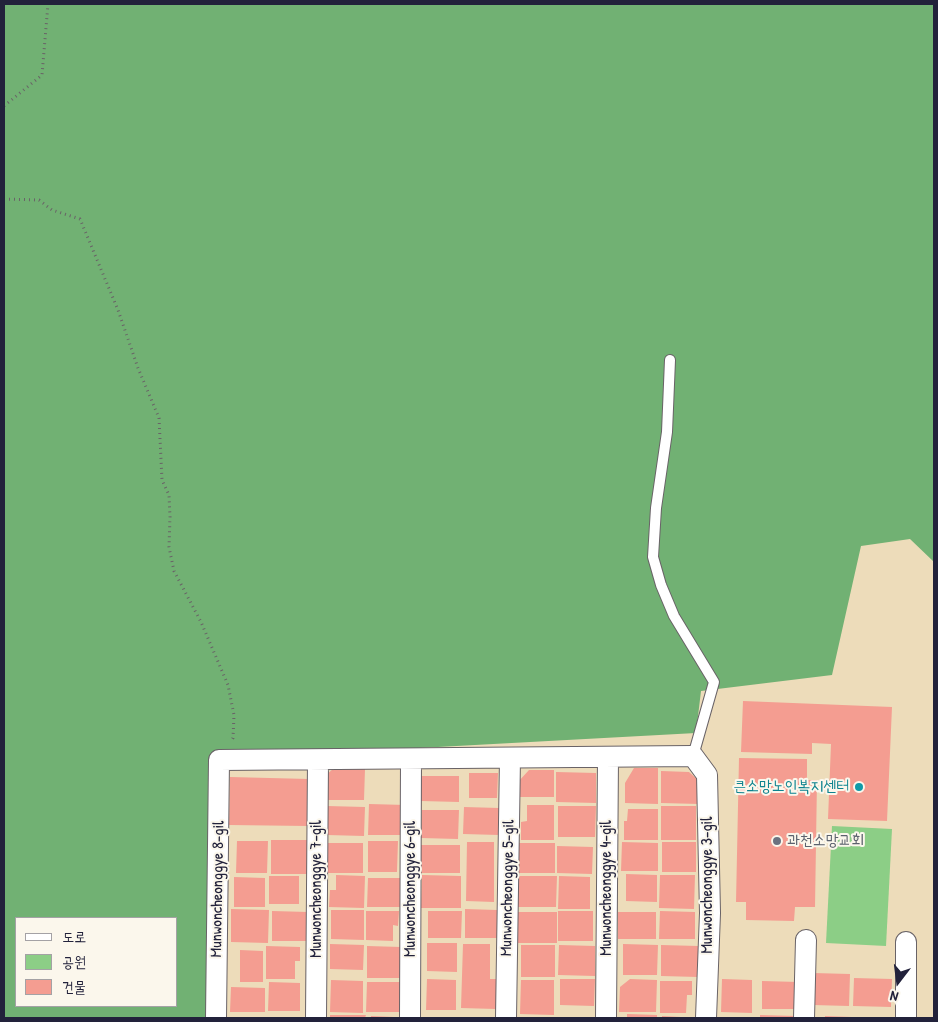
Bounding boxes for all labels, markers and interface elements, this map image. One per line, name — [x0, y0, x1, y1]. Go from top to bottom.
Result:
place label: 큰소망노인복지센터 — [733, 777, 849, 797]
marker: 큰소망노인복지센터 — [853, 781, 865, 793]
street label: Munwoncheonggye 3-gil — [698, 817, 718, 953]
street label: Munwoncheonggye 7-gil — [307, 820, 327, 958]
street label: Munwoncheonggye 5-gil — [497, 820, 519, 956]
street label: Munwoncheonggye 4-gil — [597, 820, 617, 956]
street label: Munwoncheonggye 8-gil — [207, 821, 229, 957]
street label: Munwoncheonggye 6-gil — [401, 821, 421, 957]
place label: 과천소망교회 — [787, 831, 864, 851]
marker: 과천소망교회 — [771, 835, 783, 847]
legend — [15, 917, 178, 1007]
text: 도로 — [62, 926, 86, 947]
text: 공원 — [62, 951, 86, 972]
north arrow — [873, 957, 923, 1007]
text: 건물 — [62, 976, 86, 997]
text: N — [888, 987, 900, 1007]

